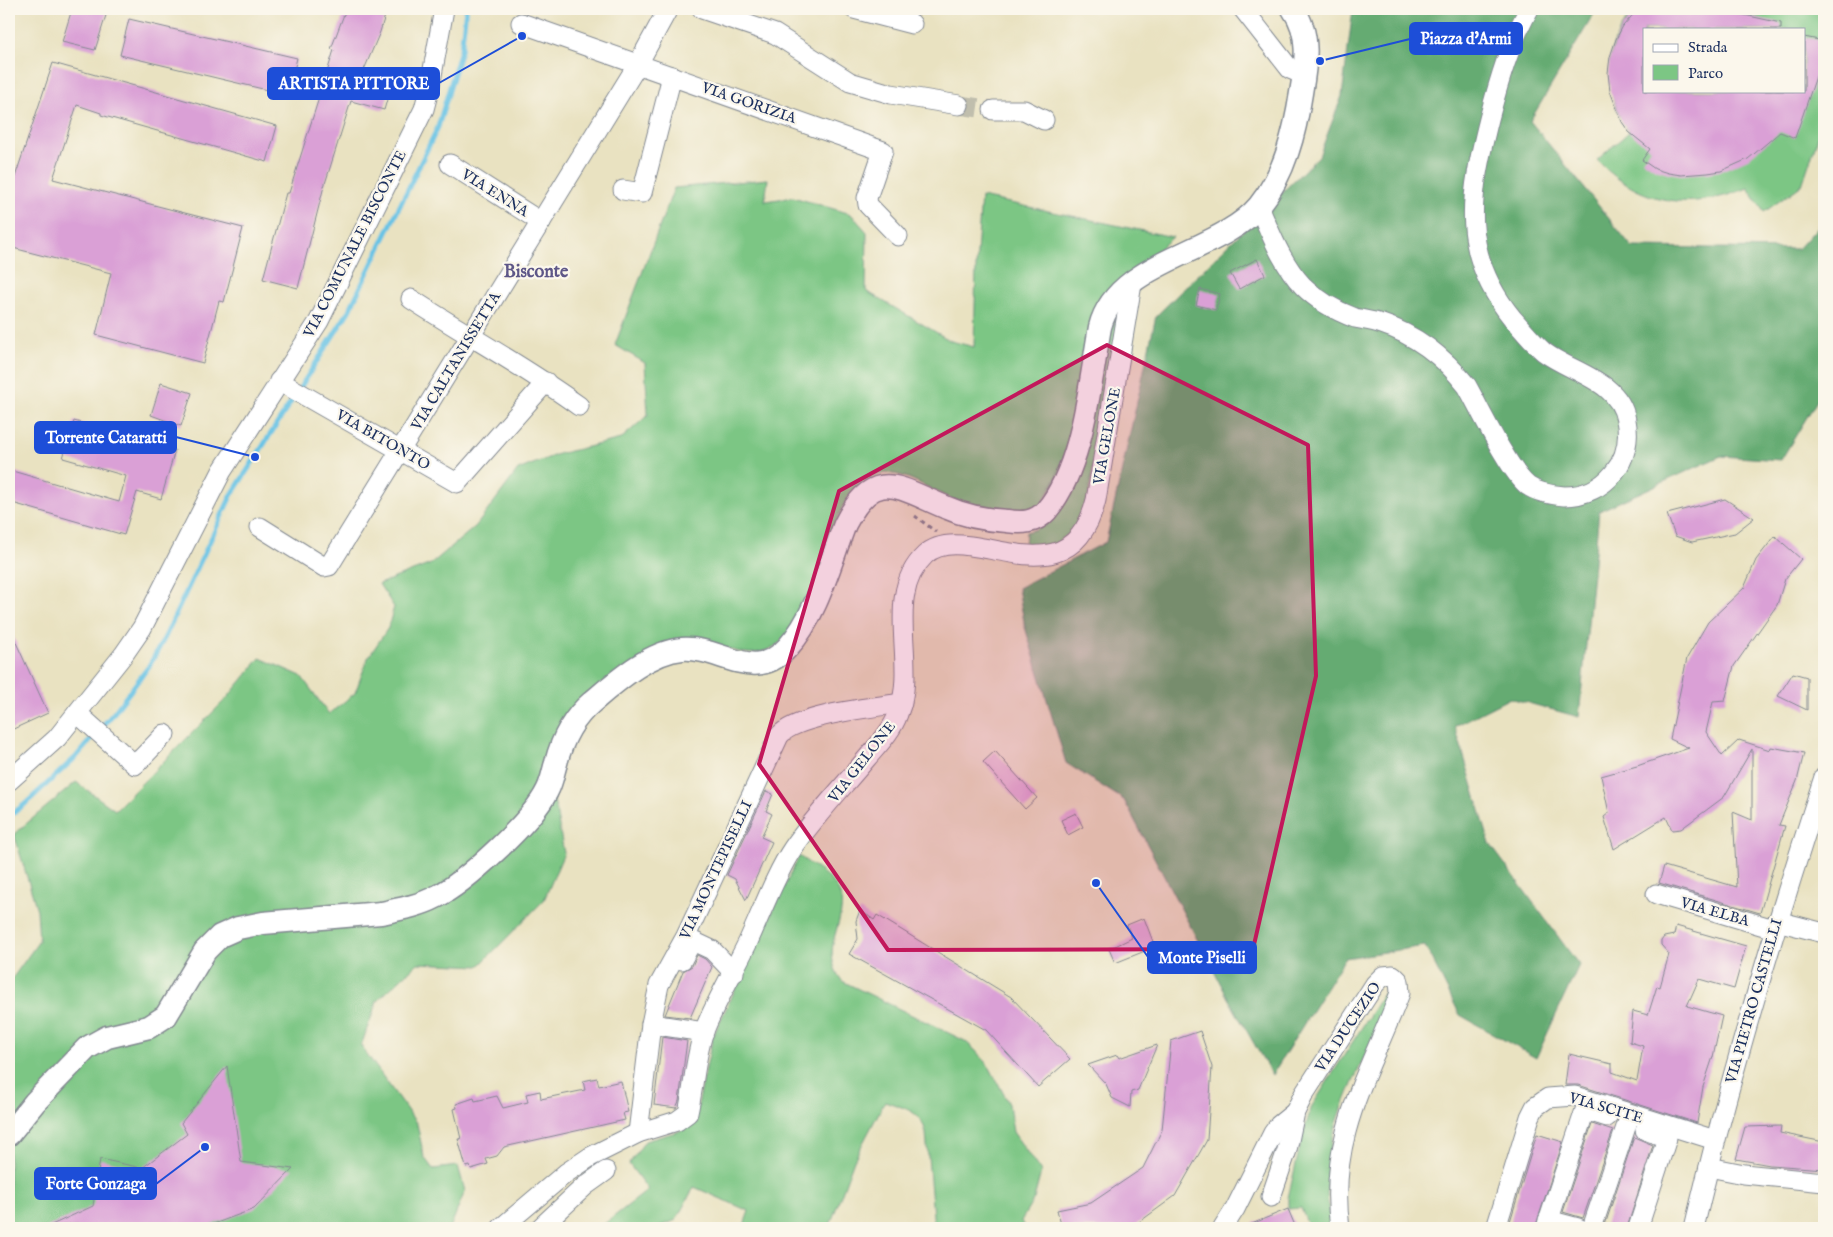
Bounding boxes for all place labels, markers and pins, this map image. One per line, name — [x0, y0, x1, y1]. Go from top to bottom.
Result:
callout: Piazza d'Armi — [1410, 23, 1522, 54]
callout: ARTISTA PITTORE — [268, 68, 439, 99]
callout: Torrente Cataratti — [35, 422, 176, 453]
callout: Monte Piselli — [1148, 942, 1256, 973]
callout: Forte Gonzaga — [35, 1168, 156, 1199]

